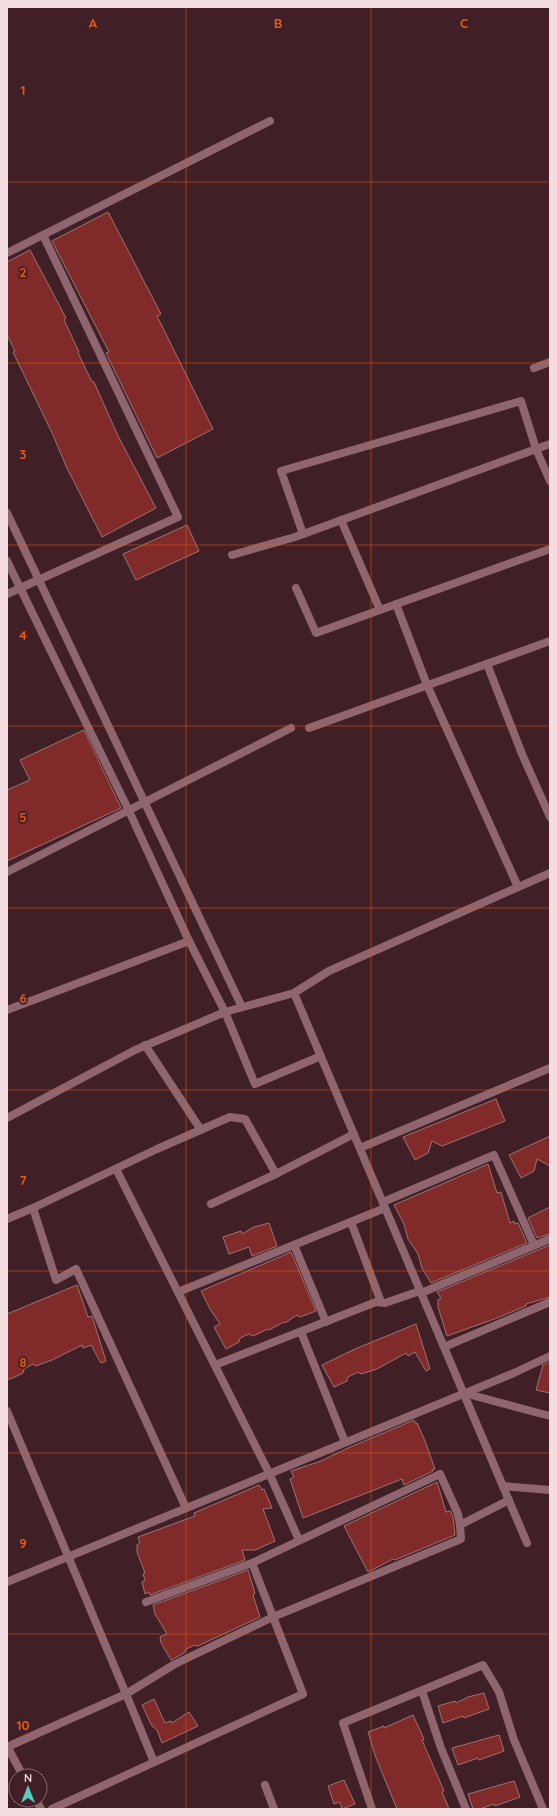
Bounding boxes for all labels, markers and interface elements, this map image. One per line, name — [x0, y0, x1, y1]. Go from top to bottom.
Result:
text: A — [89, 15, 98, 31]
text: B — [274, 15, 282, 31]
text: C — [460, 15, 468, 31]
text: 1 — [20, 82, 26, 98]
text: 2 — [19, 264, 27, 280]
text: 3 — [20, 446, 27, 462]
text: 4 — [19, 627, 27, 643]
text: 5 — [19, 809, 27, 825]
text: 6 — [19, 990, 27, 1006]
text: 7 — [19, 1172, 27, 1188]
text: 8 — [19, 1354, 27, 1370]
text: 9 — [19, 1535, 27, 1551]
text: 10 — [16, 1717, 30, 1733]
north arrow — [8, 1768, 48, 1808]
text: N — [24, 1771, 32, 1785]

